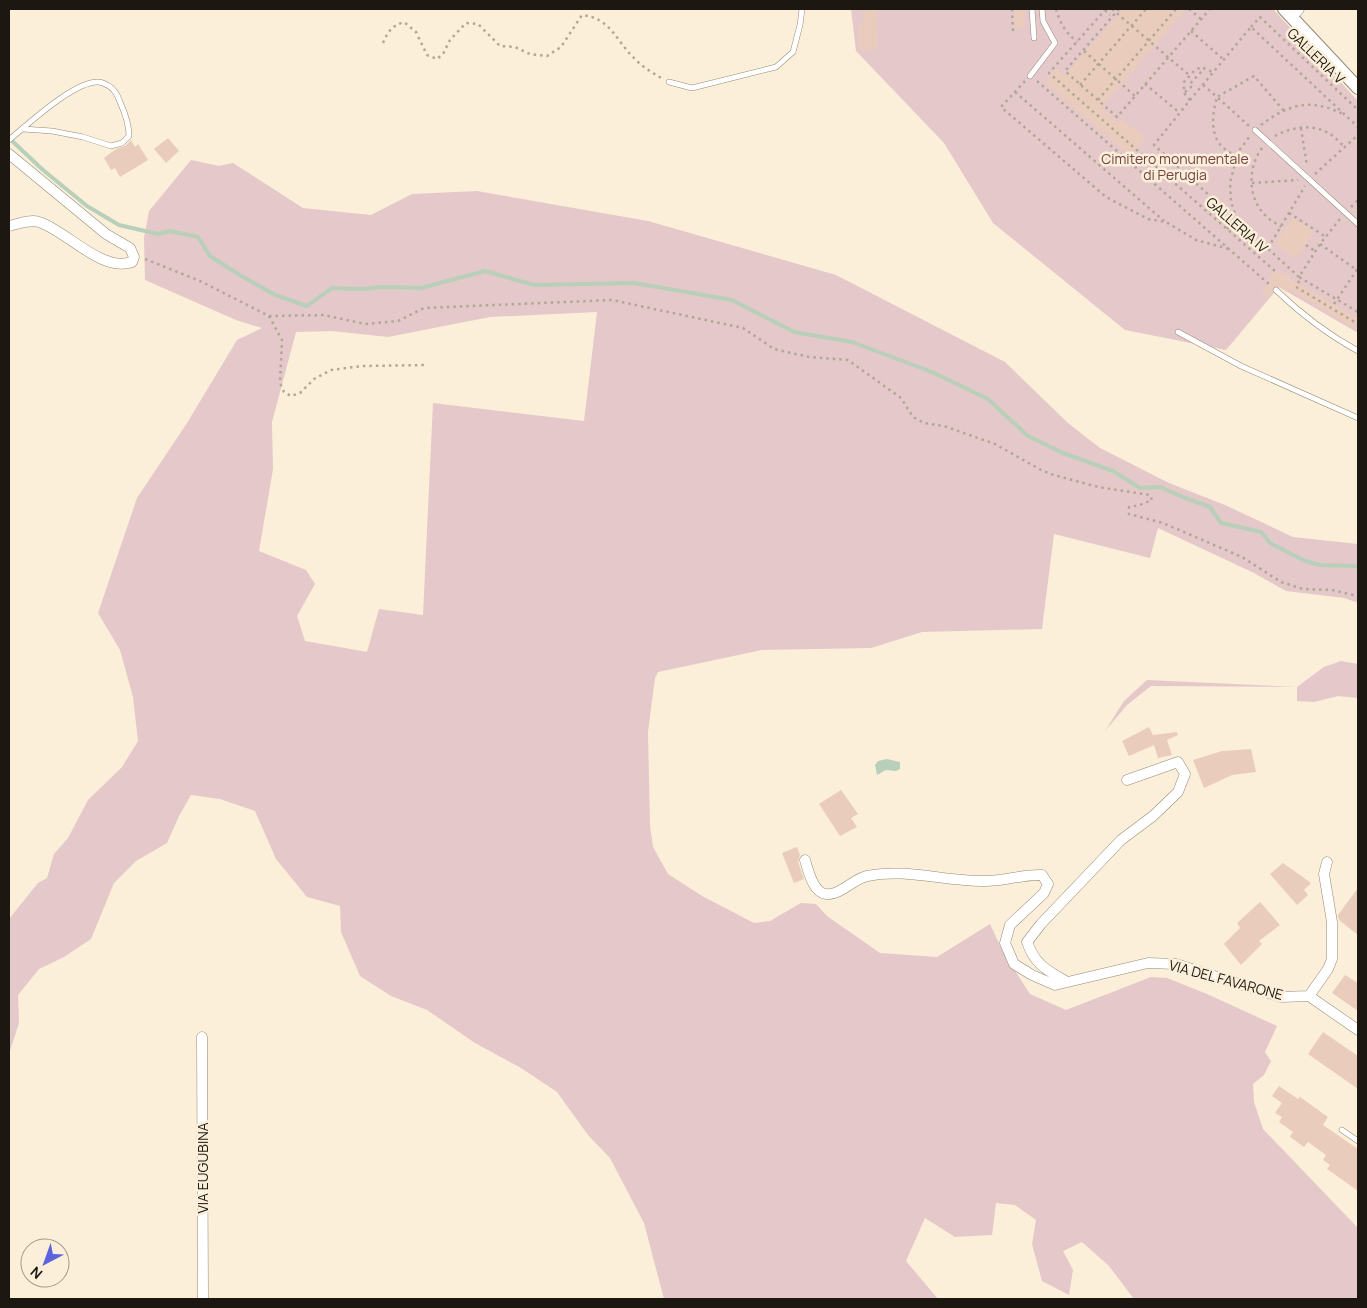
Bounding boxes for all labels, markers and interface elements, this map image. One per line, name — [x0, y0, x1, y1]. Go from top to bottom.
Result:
street label: GALLERIA V — [1284, 23, 1350, 88]
park label: Cimitero monumentale di Perugia — [1101, 149, 1249, 184]
street label: GALLERIA IV — [1202, 192, 1273, 257]
street label: VIA DEL FAVARONE — [1167, 955, 1285, 1004]
street label: VIA EUGUBINA — [193, 1122, 212, 1214]
north arrow — [20, 1238, 70, 1288]
text: N — [26, 1263, 46, 1284]

